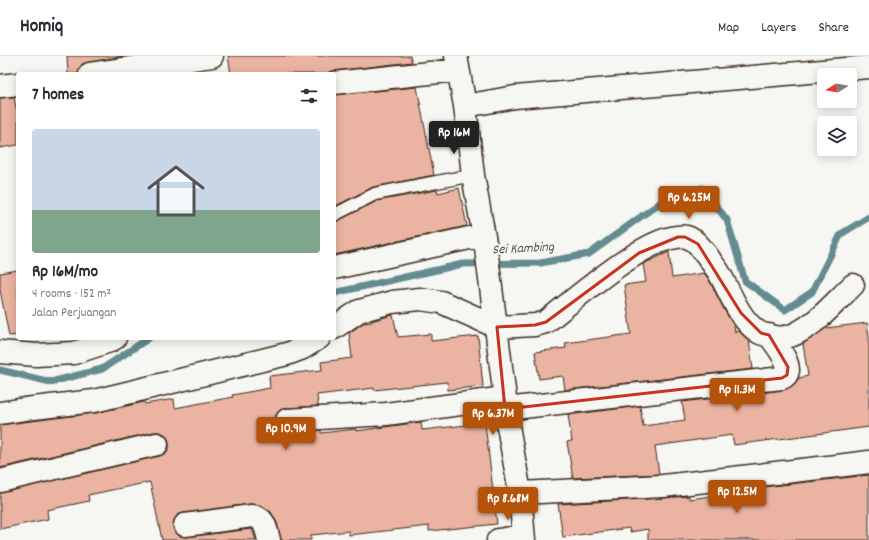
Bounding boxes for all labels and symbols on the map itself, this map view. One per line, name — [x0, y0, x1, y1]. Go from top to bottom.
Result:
north arrow — [817, 68, 857, 108]
pin: Rp 16M — [421, 121, 487, 155]
pin: Rp 6.25M — [648, 186, 730, 220]
water label: Sei Kambing — [492, 237, 555, 261]
pin: Rp 11.3M — [696, 378, 778, 412]
pin: Rp 6.37M — [452, 402, 534, 436]
pin: Rp 10.9M — [245, 417, 327, 451]
pin: Rp 12.5M — [696, 480, 778, 514]
pin: Rp 8.68M — [467, 487, 549, 521]

